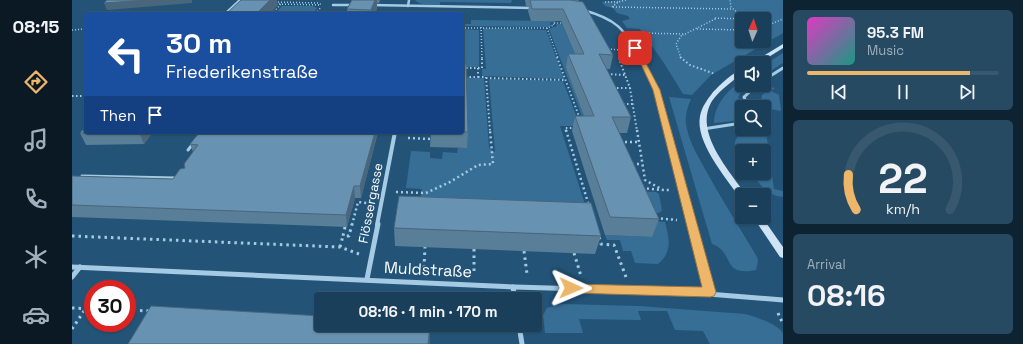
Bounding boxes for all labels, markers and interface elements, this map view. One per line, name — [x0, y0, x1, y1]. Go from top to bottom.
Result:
north arrow — [735, 12, 771, 48]
map controls — [735, 12, 771, 224]
text: 08:15 — [13, 15, 59, 38]
text: 95.3 FM — [867, 23, 924, 42]
text: 30 m — [166, 25, 232, 61]
icon: left — [100, 28, 152, 80]
pin — [618, 31, 652, 65]
icon: arrive — [624, 37, 646, 59]
text: Music — [867, 42, 904, 59]
button: sound — [735, 56, 771, 92]
text: Friederikenstraße — [166, 60, 318, 83]
icon: directions — [22, 68, 50, 96]
icon: previous — [828, 81, 850, 103]
icon: pause — [892, 81, 914, 103]
icon: next — [956, 81, 978, 103]
button: search — [735, 100, 771, 136]
icon: arrive — [144, 104, 166, 126]
text: Then — [100, 106, 136, 125]
icon: music — [22, 126, 50, 154]
button: + — [735, 144, 771, 180]
text: 22 — [878, 152, 928, 205]
street label: Flössergasse — [354, 161, 387, 245]
icon: phone — [22, 185, 50, 213]
button: − — [735, 188, 771, 224]
text: km/h — [886, 200, 920, 218]
icon: climate — [22, 243, 50, 271]
text: Arrival — [807, 256, 846, 273]
street label: Muldstraße — [384, 257, 472, 282]
position arrow — [550, 267, 592, 309]
text: 08:16 — [807, 276, 885, 315]
speed limit sign: 30 — [84, 280, 136, 332]
icon: car — [22, 301, 50, 329]
text: 08:16 · 1 min · 170 m — [358, 302, 498, 321]

